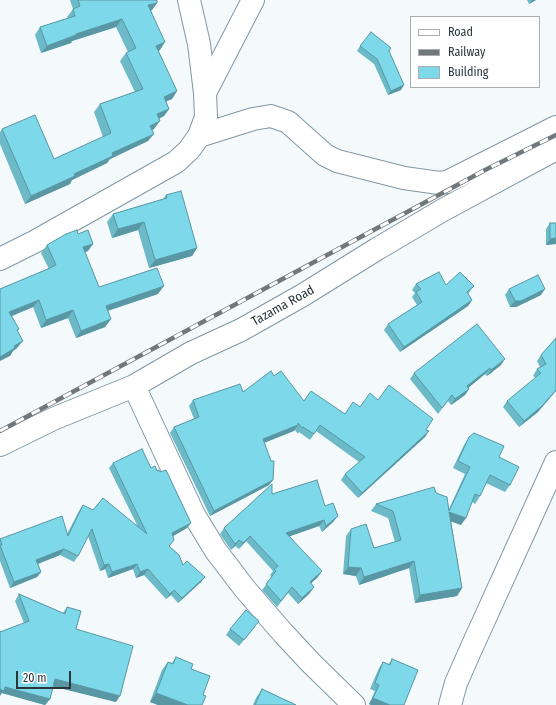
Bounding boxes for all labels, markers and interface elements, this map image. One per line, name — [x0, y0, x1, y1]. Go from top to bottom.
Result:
legend — [410, 16, 540, 88]
text: Road — [448, 25, 473, 39]
text: Railway — [448, 45, 485, 59]
text: Building — [448, 65, 488, 79]
street label: Tazama Road — [249, 282, 317, 330]
scale bar — [18, 663, 73, 689]
text: 20 m — [23, 671, 47, 685]

